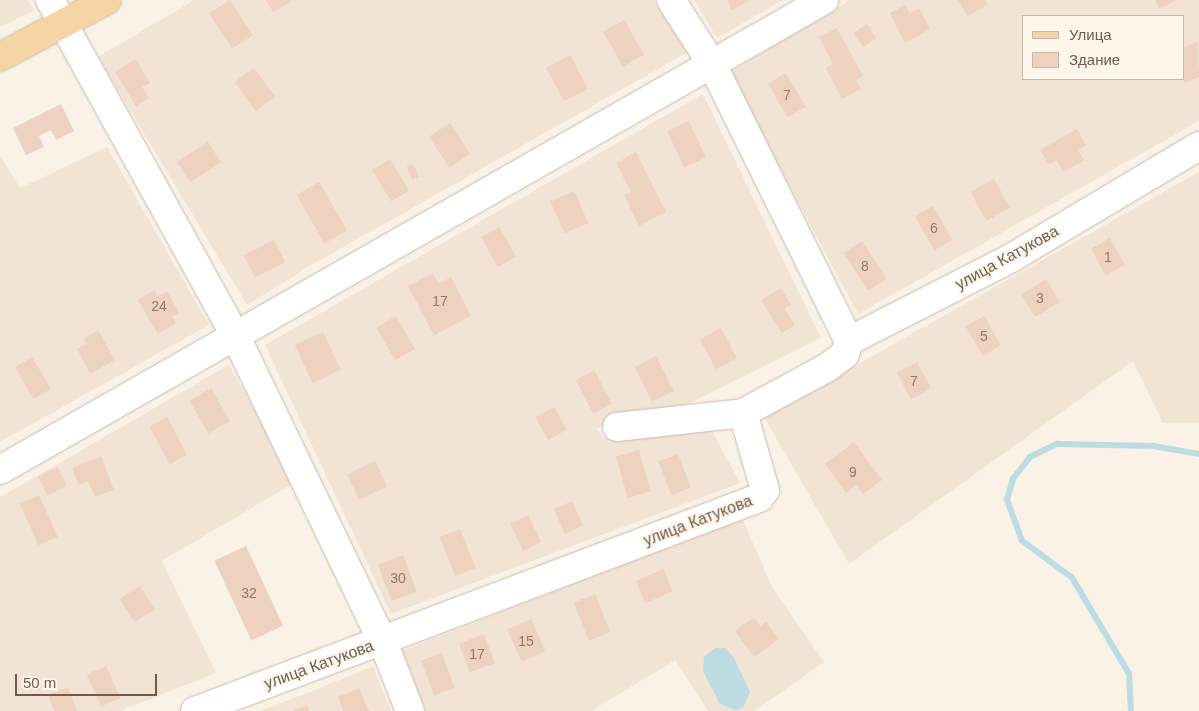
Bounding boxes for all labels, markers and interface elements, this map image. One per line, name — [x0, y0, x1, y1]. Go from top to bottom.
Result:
legend — [1022, 15, 1184, 80]
text: Улица — [1069, 26, 1112, 43]
text: Здание — [1069, 51, 1120, 68]
house number: 7 — [783, 87, 791, 103]
house number: 6 — [930, 220, 938, 236]
street label: улица Катукова — [952, 222, 1062, 294]
house number: 1 — [1104, 249, 1112, 265]
house number: 8 — [861, 258, 869, 274]
house number: 3 — [1036, 290, 1044, 306]
house number: 17 — [432, 293, 448, 309]
house number: 24 — [151, 298, 167, 314]
house number: 5 — [980, 328, 988, 344]
house number: 7 — [910, 373, 918, 389]
house number: 9 — [849, 464, 857, 480]
street label: улица Катукова — [641, 491, 755, 551]
house number: 30 — [390, 570, 406, 586]
house number: 32 — [241, 585, 257, 601]
house number: 15 — [518, 633, 534, 649]
street label: улица Катукова — [262, 636, 376, 694]
house number: 17 — [469, 646, 485, 662]
scale bar — [18, 664, 160, 696]
text: 50 m — [23, 674, 56, 691]

